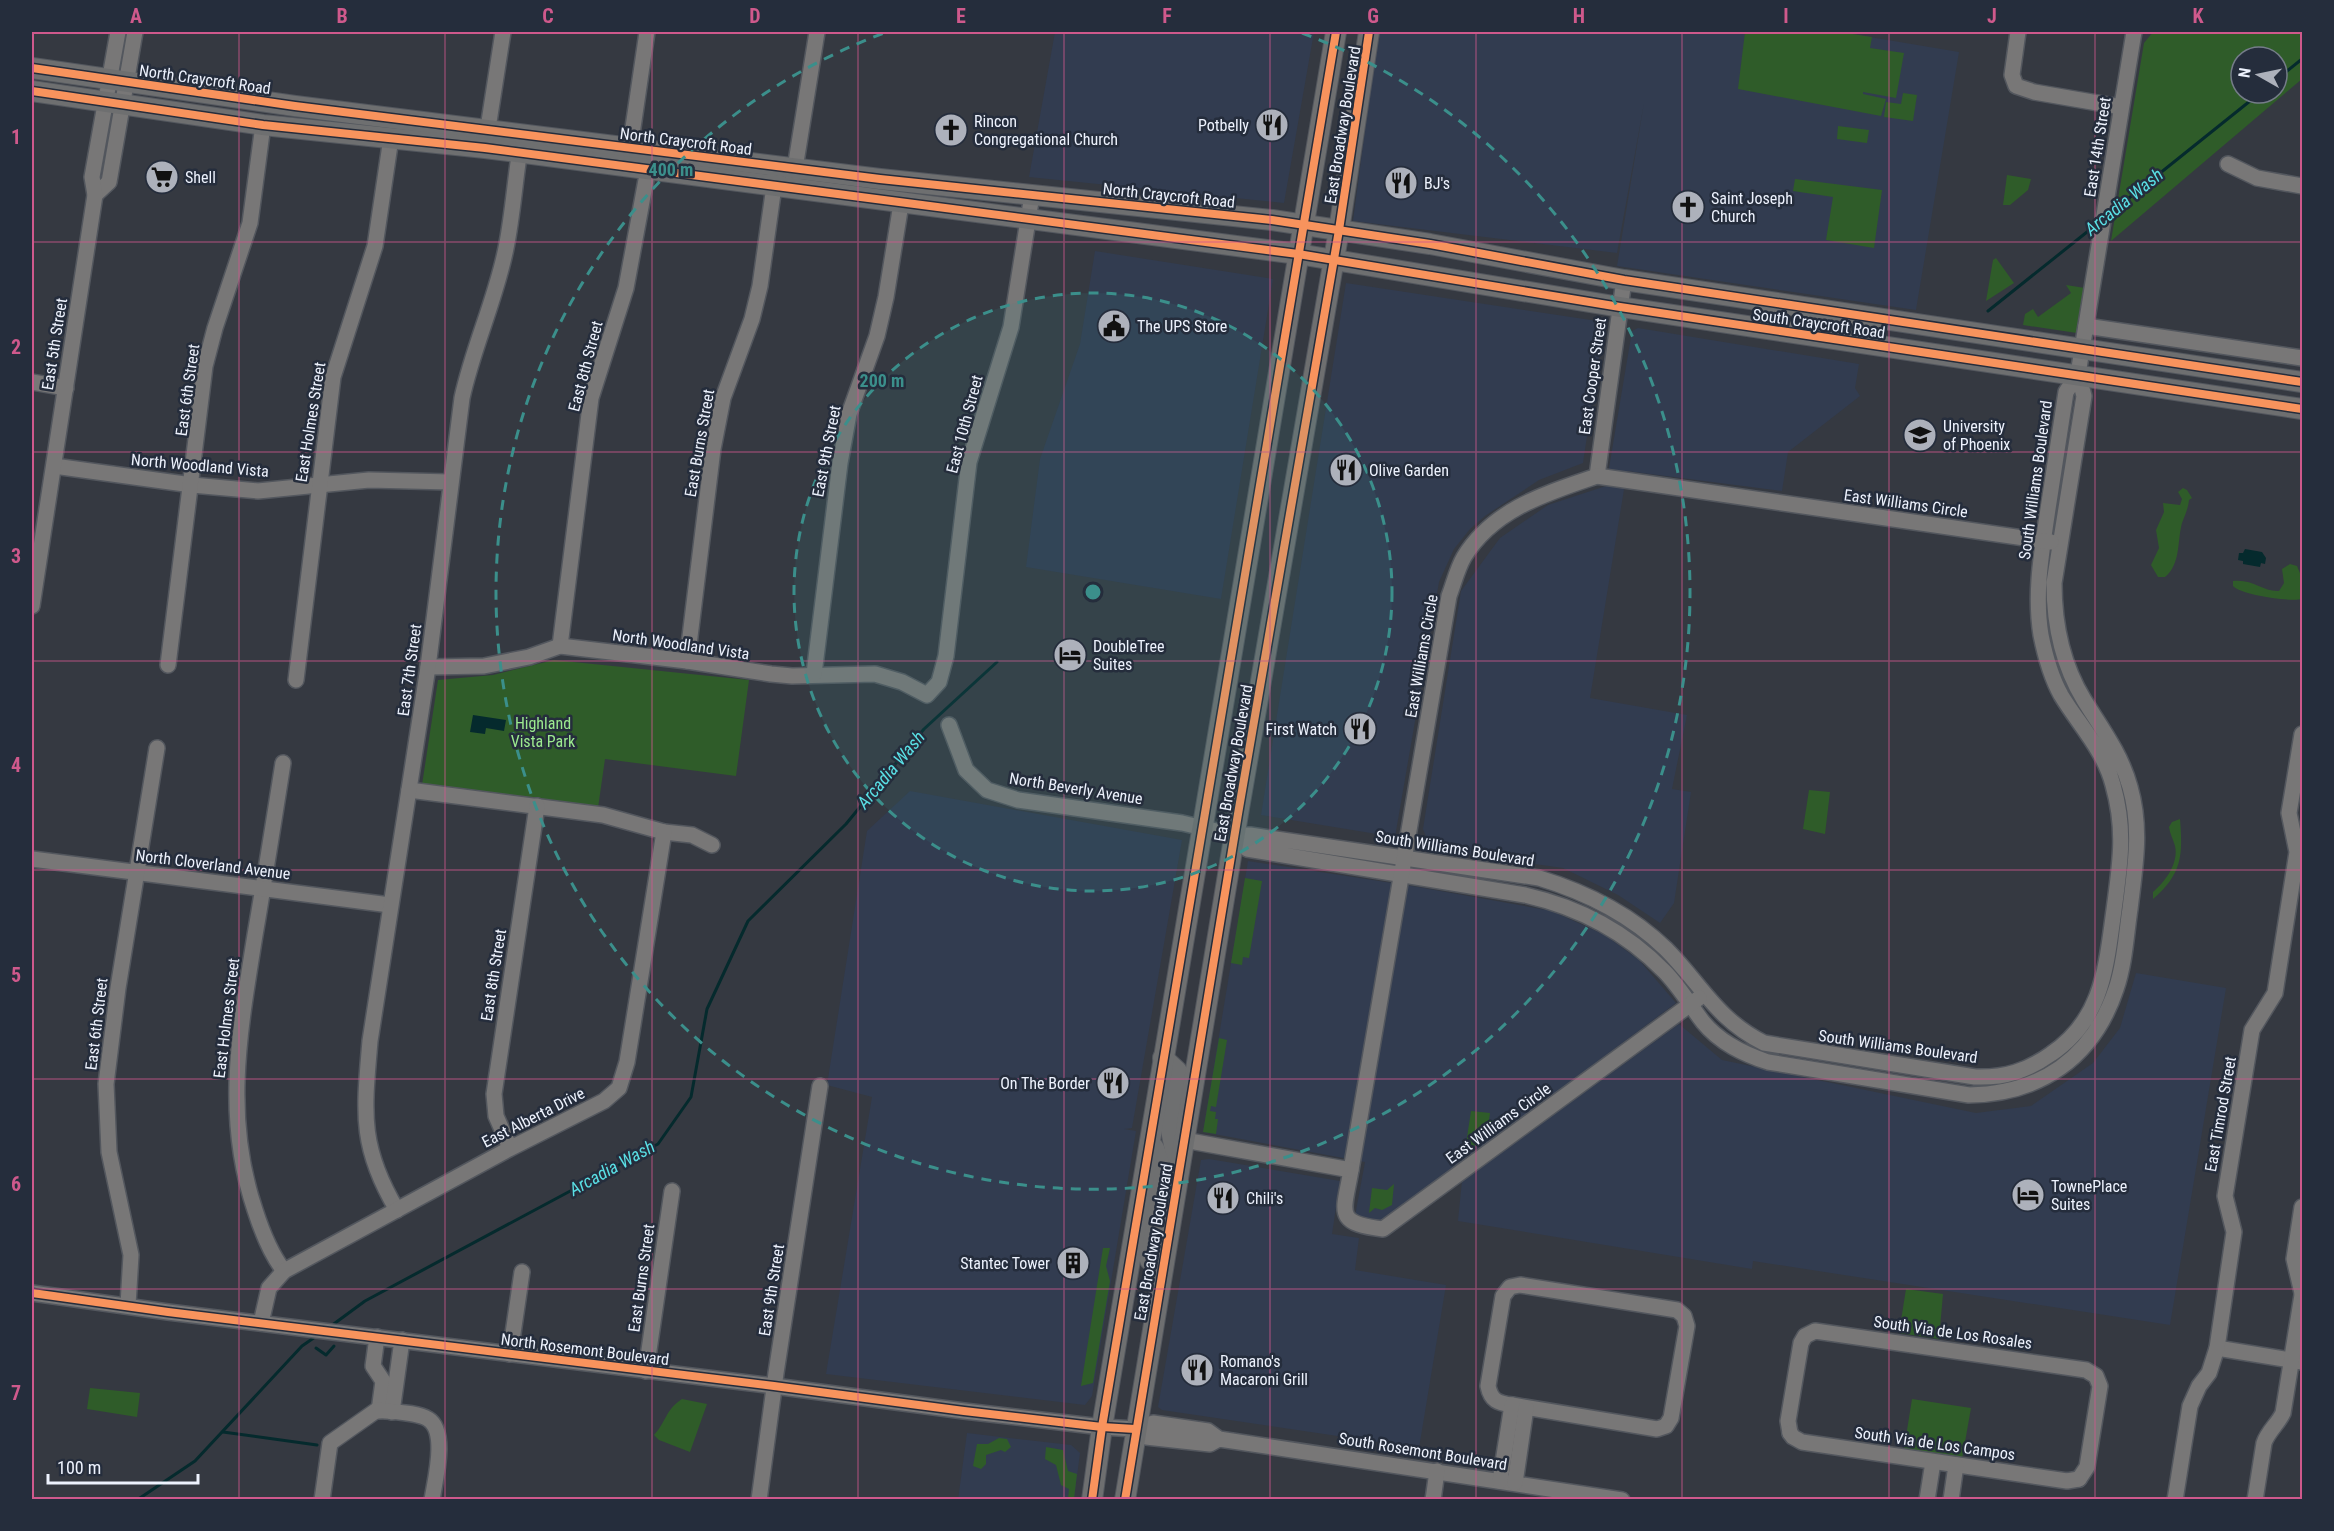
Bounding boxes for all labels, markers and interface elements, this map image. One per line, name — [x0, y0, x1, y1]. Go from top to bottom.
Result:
text: A — [130, 4, 142, 28]
text: B — [336, 4, 348, 28]
text: C — [542, 4, 554, 28]
text: D — [749, 4, 761, 28]
text: E — [956, 4, 966, 28]
text: F — [1162, 4, 1172, 28]
text: G — [1367, 4, 1379, 28]
text: H — [1573, 4, 1585, 28]
text: I — [1783, 4, 1789, 28]
text: J — [1987, 4, 1997, 28]
text: K — [2192, 4, 2204, 28]
street label: East Broadway Boulevard — [1321, 45, 1364, 205]
north arrow — [2229, 45, 2289, 105]
street label: North Craycroft Road — [138, 61, 272, 98]
text: N — [2235, 66, 2255, 79]
street label: East 14th Street — [2080, 96, 2115, 198]
restaurant icon: Potbelly — [1254, 107, 1290, 143]
church icon: Rincon Congregational Church — [933, 112, 969, 148]
place label: Rincon Congregational Church — [974, 112, 1118, 149]
place label: Potbelly — [1198, 116, 1249, 135]
street label: North Craycroft Road — [619, 124, 753, 159]
text: 1 — [11, 125, 21, 149]
supermarket icon: Shell — [144, 159, 180, 195]
text: 400 m — [649, 159, 693, 180]
water label: Arcadia Wash — [2080, 164, 2167, 240]
restaurant icon: BJ's — [1383, 165, 1419, 201]
place label: Shell — [185, 168, 216, 187]
place label: BJ's — [1424, 174, 1450, 193]
street label: North Craycroft Road — [1102, 179, 1236, 212]
church icon: Saint Joseph Church — [1670, 189, 1706, 225]
place label: Saint Joseph Church — [1711, 189, 1793, 226]
street label: East 5th Street — [38, 296, 71, 391]
street label: South Craycroft Road — [1751, 305, 1886, 342]
public building icon: The UPS Store — [1096, 308, 1132, 344]
street label: East Cooper Street — [1575, 316, 1610, 436]
place label: The UPS Store — [1137, 317, 1227, 336]
street label: East 8th Street — [564, 319, 607, 413]
text: 2 — [11, 335, 21, 359]
street label: East 6th Street — [172, 343, 203, 437]
street label: East Holmes Street — [292, 361, 329, 483]
text: 200 m — [860, 370, 904, 391]
street label: East 10th Street — [942, 373, 987, 475]
street label: East Burns Street — [681, 388, 718, 498]
street label: South Williams Boulevard — [2015, 399, 2056, 561]
street label: East 9th Street — [808, 403, 845, 498]
school or university icon: University of Phoenix — [1902, 417, 1938, 453]
place label: University of Phoenix — [1943, 417, 2010, 454]
street label: North Woodland Vista — [130, 450, 270, 481]
restaurant icon: Olive Garden — [1328, 452, 1364, 488]
place label: Olive Garden — [1369, 461, 1449, 480]
street label: East Williams Circle — [1843, 485, 1969, 522]
text: 3 — [11, 544, 21, 568]
centre of rings — [1083, 582, 1103, 602]
street label: East Williams Circle — [1401, 593, 1442, 719]
street label: East 7th Street — [394, 623, 425, 717]
street label: North Woodland Vista — [611, 625, 751, 664]
hotel icon: DoubleTree Suites — [1052, 637, 1088, 673]
place label: DoubleTree Suites — [1093, 637, 1164, 674]
street label: East Broadway Boulevard — [1210, 683, 1257, 843]
restaurant icon: First Watch — [1342, 711, 1378, 747]
park label: Highland Vista Park — [511, 714, 576, 751]
place label: First Watch — [1266, 720, 1337, 739]
water label: Arcadia Wash — [852, 727, 929, 813]
text: 4 — [11, 753, 21, 777]
street label: North Beverly Avenue — [1008, 769, 1144, 808]
street label: South Williams Boulevard — [1374, 827, 1536, 870]
street label: North Cloverland Avenue — [134, 846, 291, 883]
street label: East 8th Street — [477, 927, 510, 1022]
street label: East Holmes Street — [210, 957, 243, 1079]
text: 5 — [11, 963, 21, 987]
street label: East 6th Street — [81, 977, 112, 1071]
street label: South Williams Boulevard — [1817, 1026, 1979, 1067]
street label: East Timrod Street — [2201, 1055, 2240, 1173]
restaurant icon: On The Border — [1095, 1065, 1131, 1101]
place label: On The Border — [1000, 1074, 1090, 1093]
street label: East Williams Circle — [1442, 1079, 1554, 1168]
street label: East Alberta Drive — [479, 1083, 588, 1152]
water label: Arcadia Wash — [564, 1135, 658, 1200]
street label: East Broadway Boulevard — [1130, 1162, 1177, 1322]
text: 6 — [11, 1172, 21, 1196]
hotel icon: TownePlace Suites — [2010, 1177, 2046, 1213]
place label: TownePlace Suites — [2051, 1177, 2127, 1214]
restaurant icon: Chili's — [1205, 1180, 1241, 1216]
place label: Chili's — [1246, 1189, 1283, 1208]
street label: East Burns Street — [625, 1223, 659, 1333]
street label: East 9th Street — [755, 1242, 788, 1337]
building icon: Stantec Tower — [1055, 1245, 1091, 1281]
place label: Stantec Tower — [960, 1254, 1050, 1273]
street label: South Via de Los Rosales — [1872, 1312, 2033, 1353]
street label: North Rosemont Boulevard — [500, 1330, 670, 1369]
restaurant icon: Romano's Macaroni Grill — [1179, 1352, 1215, 1388]
place label: Romano's Macaroni Grill — [1220, 1352, 1308, 1389]
text: 7 — [11, 1381, 21, 1405]
street label: South Via de Los Campos — [1853, 1423, 2016, 1464]
street label: South Rosemont Boulevard — [1337, 1429, 1509, 1474]
scale bar — [48, 1447, 198, 1485]
text: 100 m — [57, 1457, 101, 1478]

